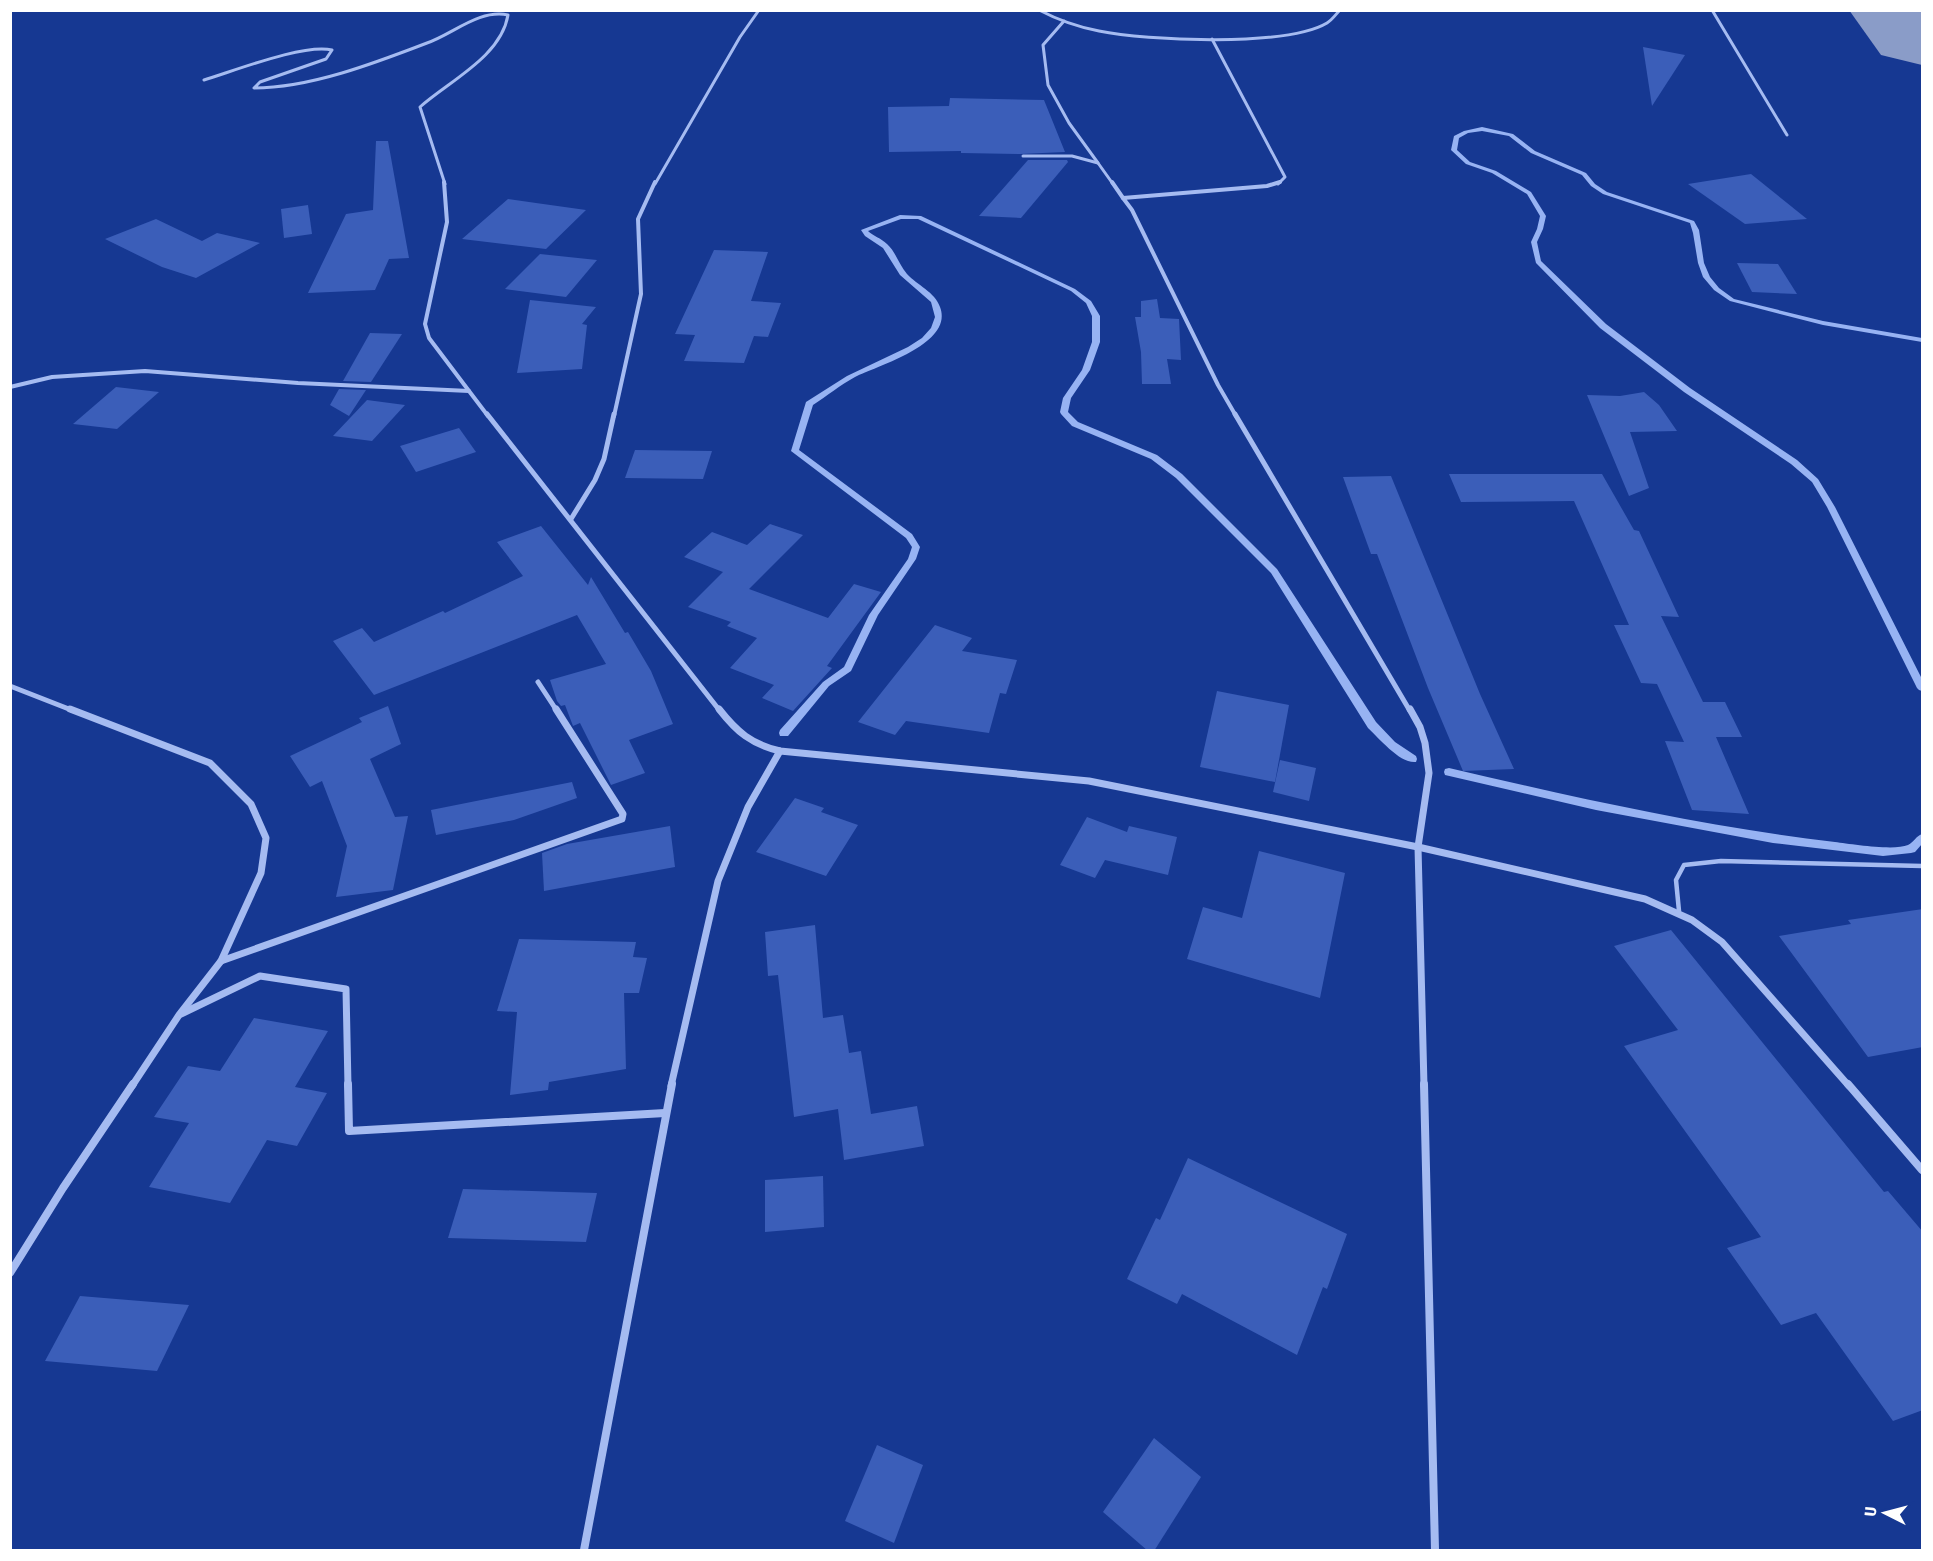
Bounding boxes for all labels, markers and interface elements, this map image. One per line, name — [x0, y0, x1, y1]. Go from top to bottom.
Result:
north arrow — [1855, 1483, 1915, 1543]
text: U — [1861, 1506, 1881, 1517]

